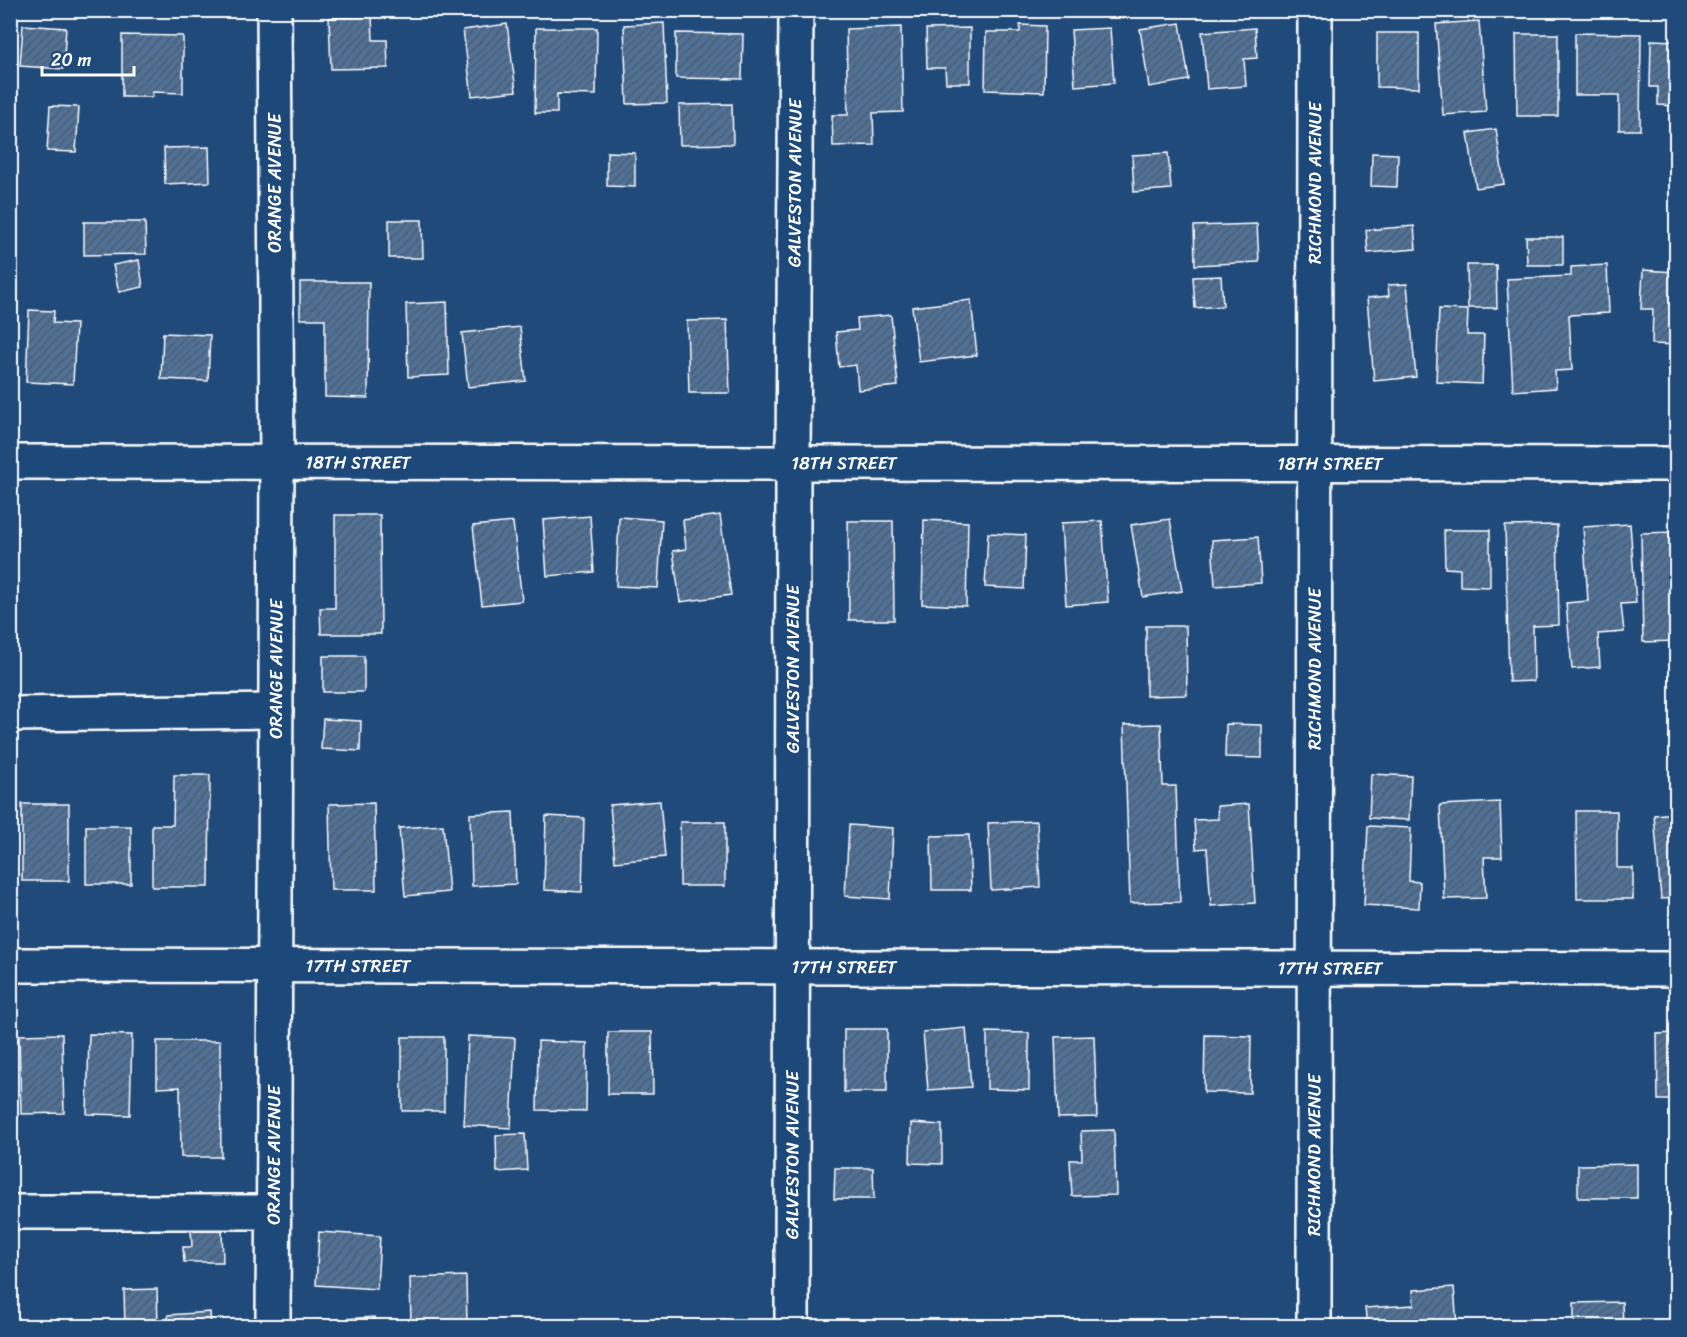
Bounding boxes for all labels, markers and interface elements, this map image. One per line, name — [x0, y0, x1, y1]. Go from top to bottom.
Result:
scale bar — [42, 39, 134, 77]
text: 20 m — [51, 44, 91, 76]
street label: GALVESTON AVENUE — [778, 98, 811, 267]
street label: RICHMOND AVENUE — [1299, 101, 1331, 264]
street label: ORANGE AVENUE — [259, 112, 291, 253]
street label: 18TH STREET — [305, 446, 412, 478]
street label: 18TH STREET — [791, 447, 898, 479]
street label: 18TH STREET — [1277, 448, 1384, 480]
street label: GALVESTON AVENUE — [777, 584, 809, 753]
street label: RICHMOND AVENUE — [1298, 587, 1331, 750]
street label: ORANGE AVENUE — [260, 598, 292, 739]
street label: 17TH STREET — [305, 950, 412, 982]
street label: 17TH STREET — [791, 951, 898, 983]
street label: 17TH STREET — [1277, 952, 1384, 984]
street label: GALVESTON AVENUE — [776, 1070, 808, 1239]
street label: RICHMOND AVENUE — [1298, 1073, 1330, 1236]
street label: ORANGE AVENUE — [257, 1084, 290, 1225]

